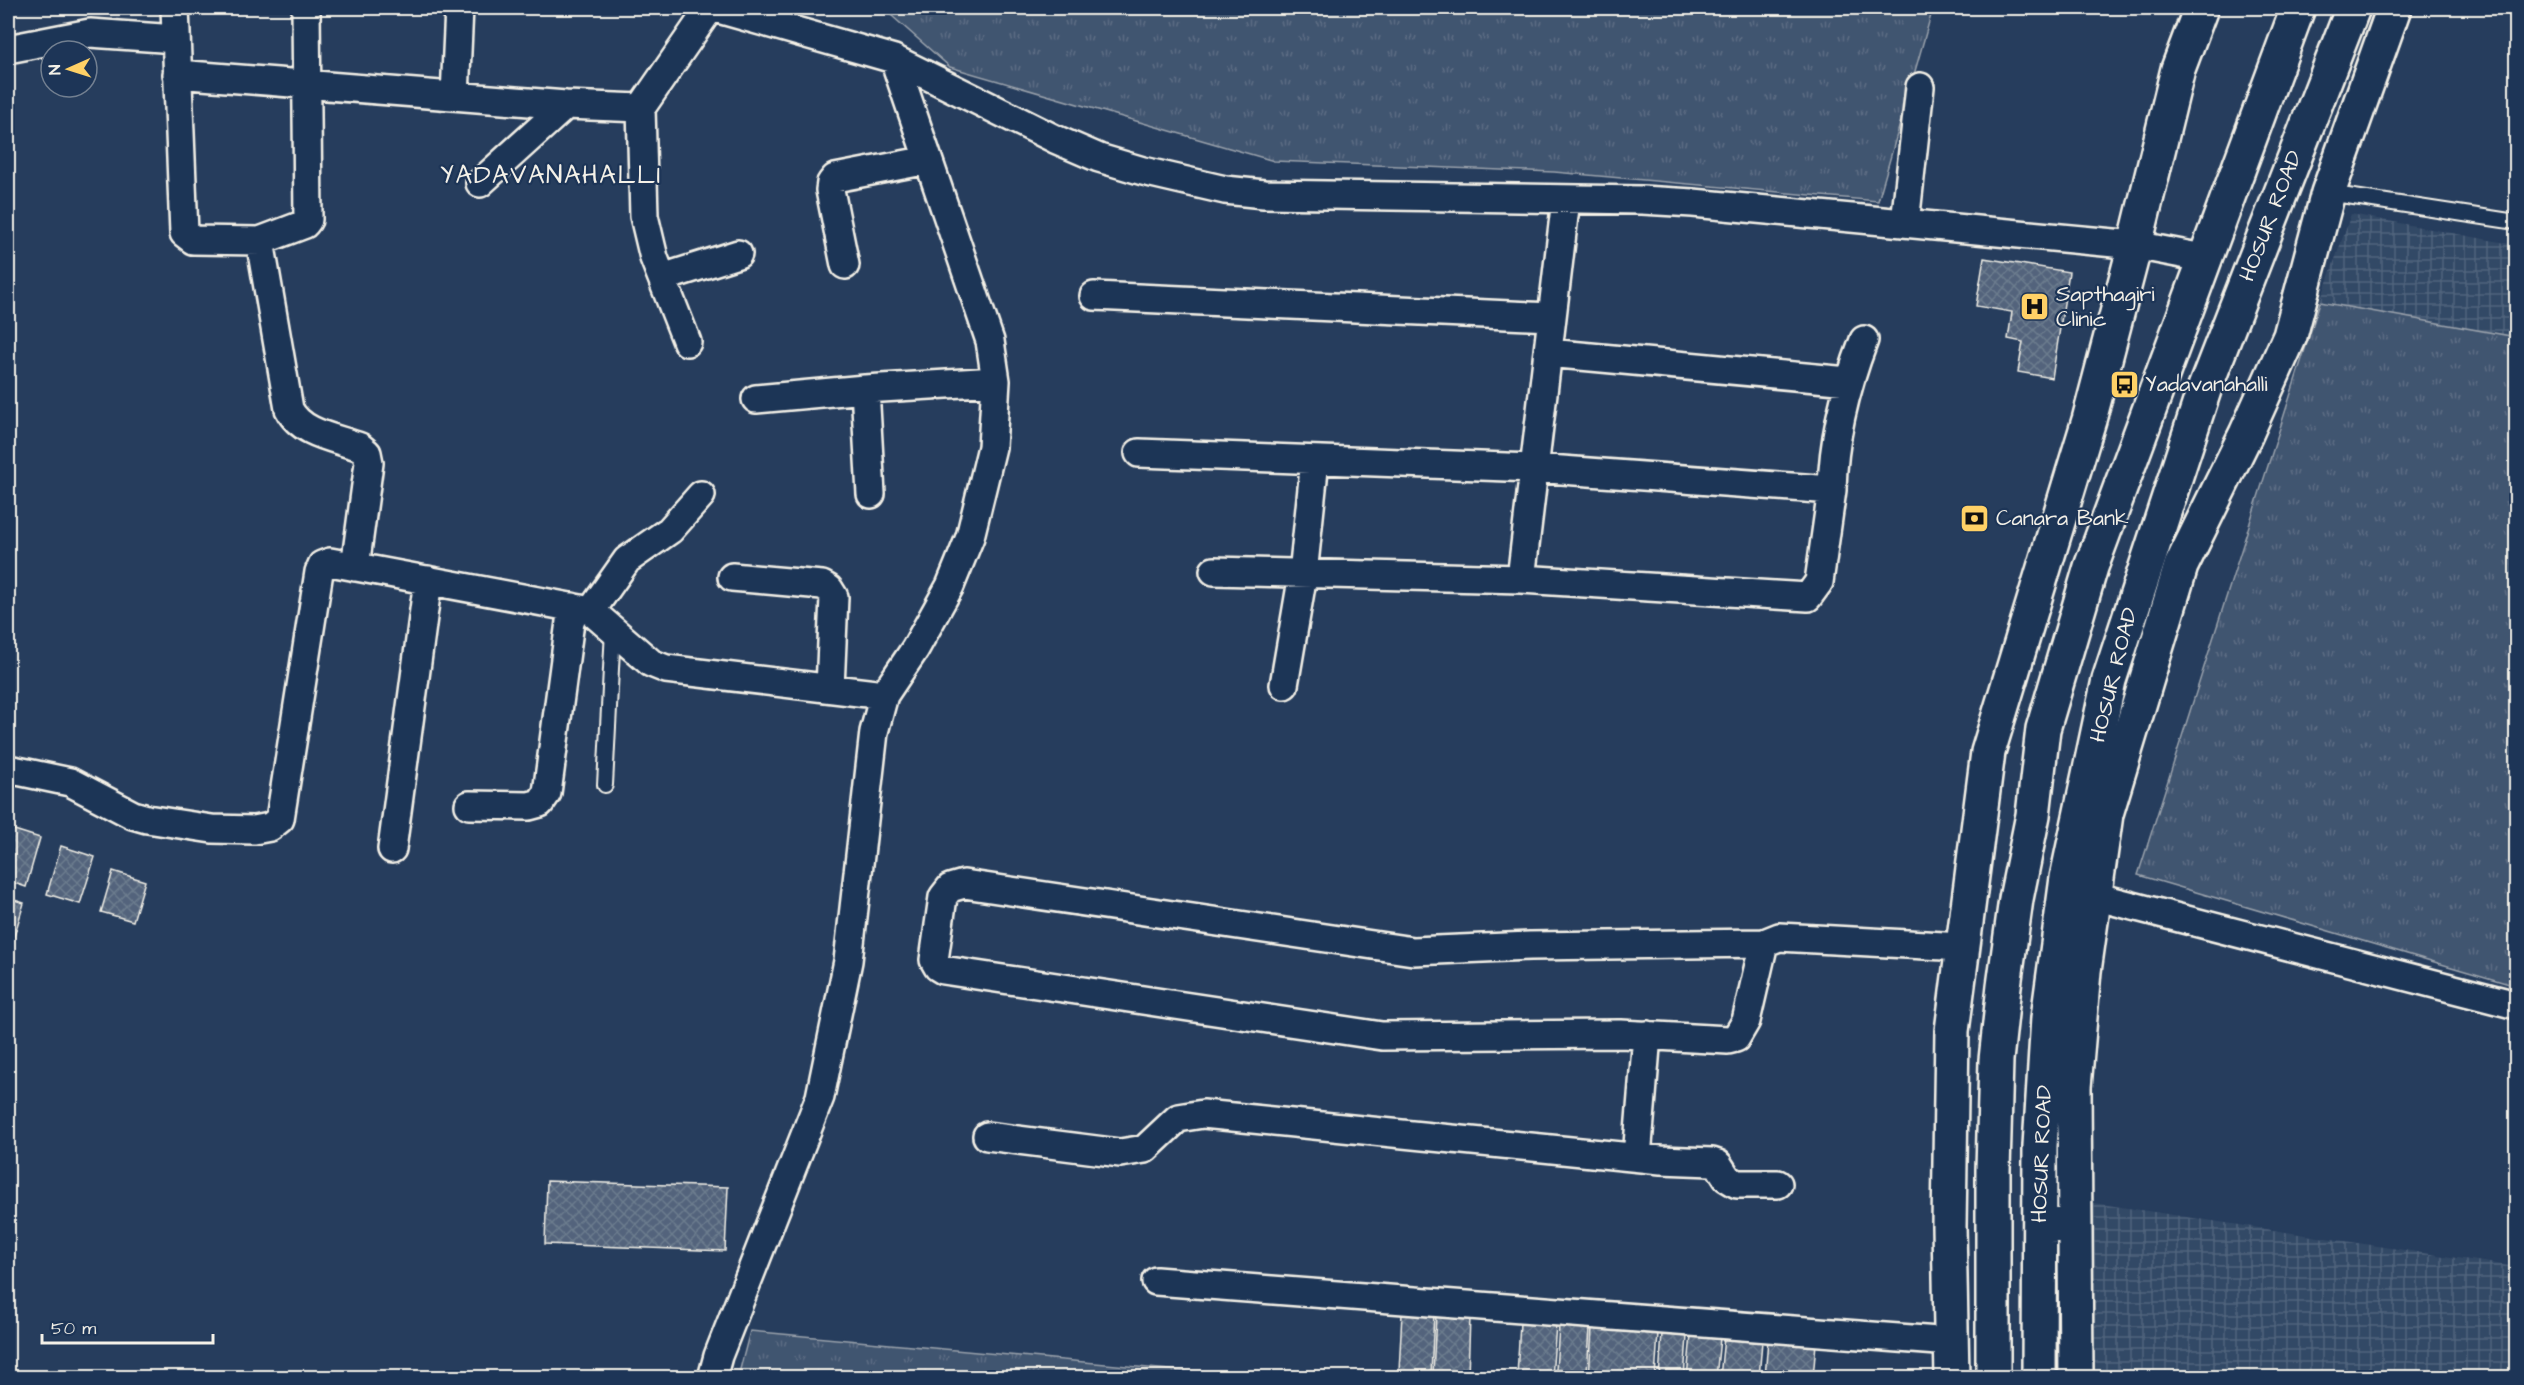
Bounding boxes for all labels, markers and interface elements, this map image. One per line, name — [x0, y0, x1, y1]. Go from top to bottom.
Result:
north arrow — [39, 39, 99, 99]
text: N — [44, 64, 66, 75]
street label: HOSUR ROAD — [2232, 146, 2310, 286]
district label: YADAVANAHALLI — [440, 157, 662, 193]
place label: Sapthagiri Clinic — [2056, 279, 2155, 335]
hospital icon: Sapthagiri Clinic — [2019, 291, 2051, 323]
bus stop icon: Yadavanahalli — [2108, 368, 2140, 400]
place label: Yadavanahalli — [2145, 369, 2268, 400]
bank icon: Canara Bank — [1959, 502, 1991, 534]
place label: Canara Bank — [1996, 503, 2129, 534]
street label: HOSUR ROAD — [2082, 604, 2146, 746]
street label: HOSUR ROAD — [2024, 1085, 2060, 1223]
scale bar — [42, 1307, 213, 1345]
text: 50 m — [51, 1316, 96, 1341]

